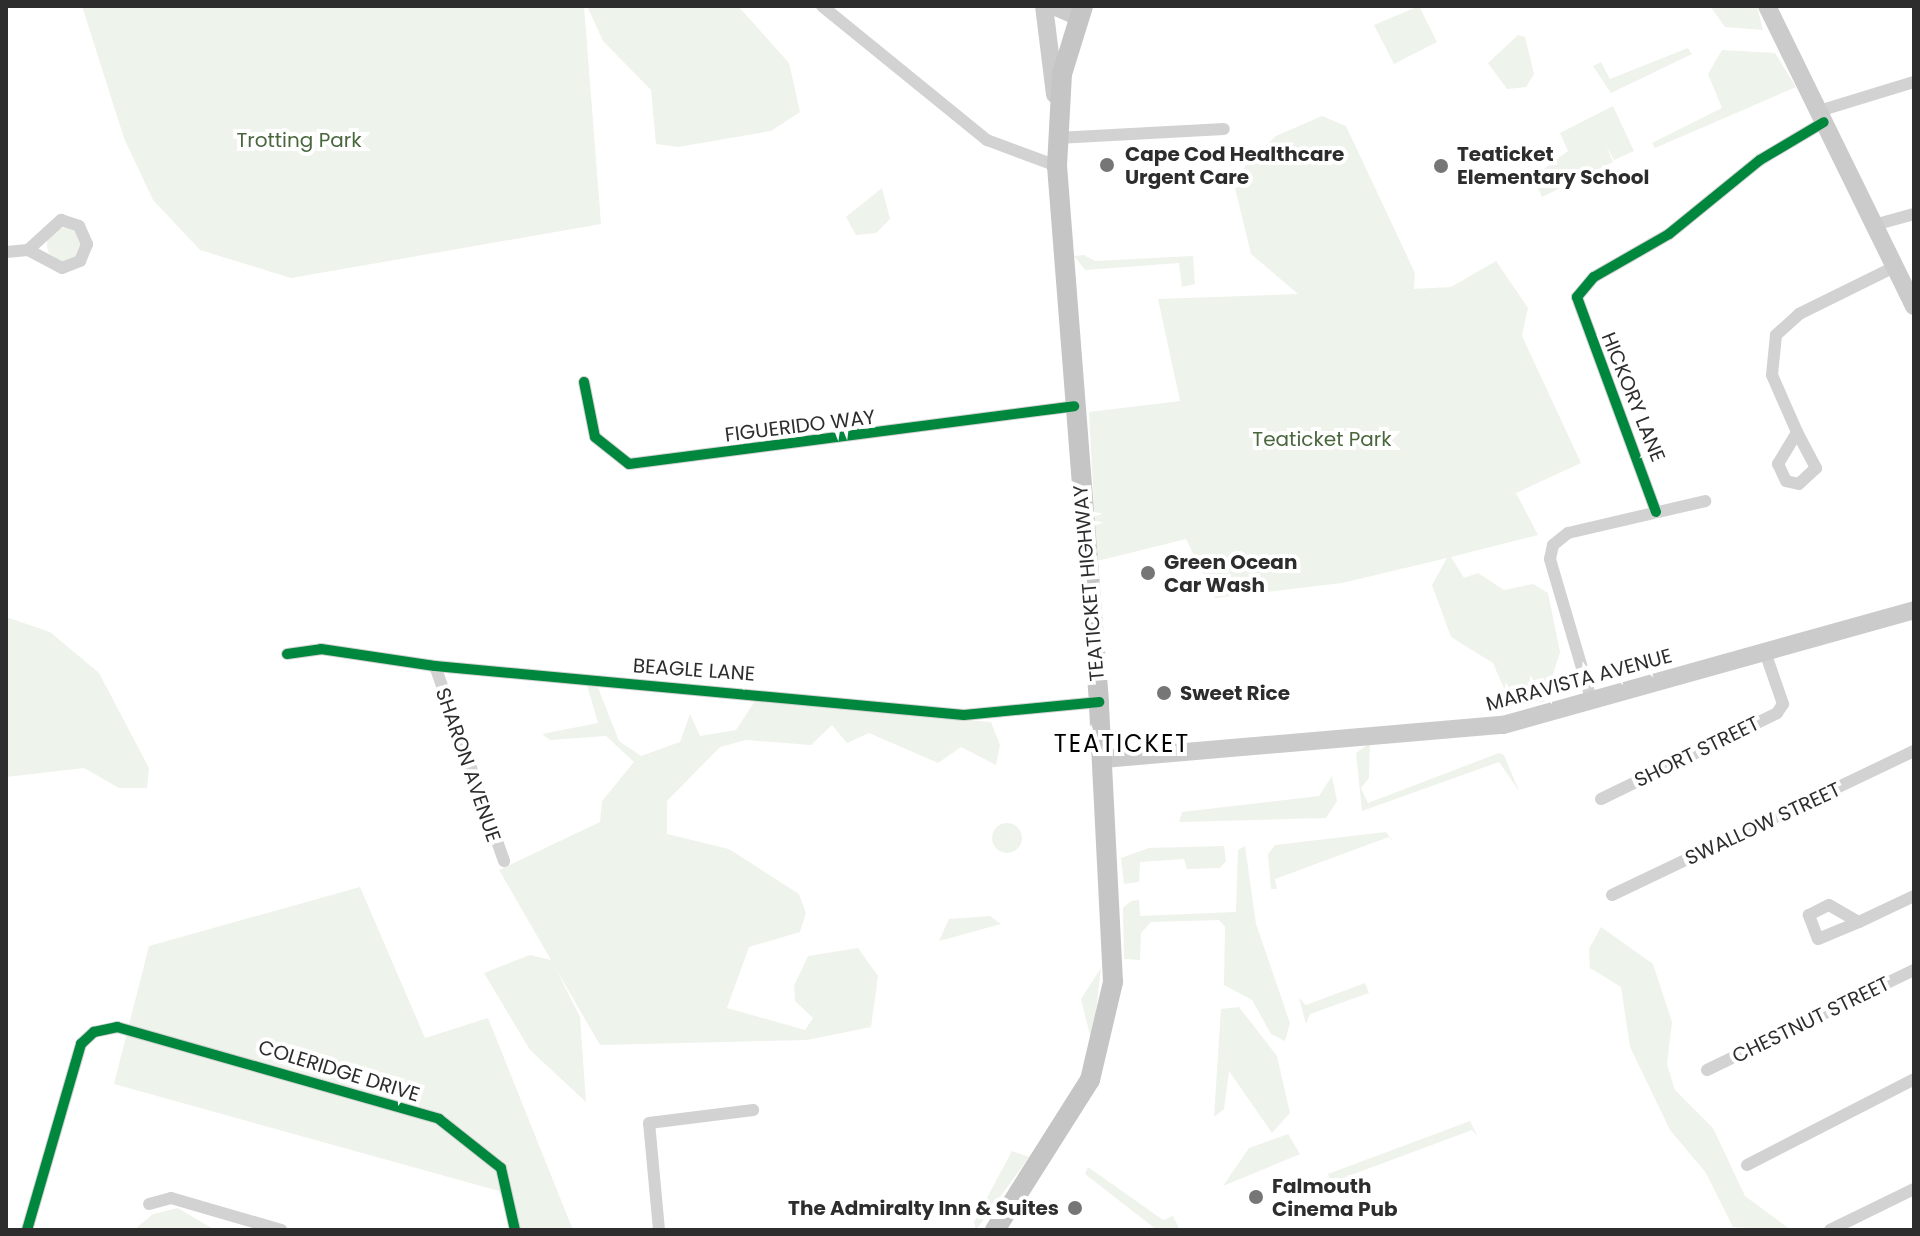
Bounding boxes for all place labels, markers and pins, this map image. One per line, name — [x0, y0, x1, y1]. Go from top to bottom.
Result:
place label: Cape Cod Healthcare Urgent Care — [1125, 142, 1344, 189]
place label: Teaticket Elementary School — [1457, 142, 1649, 189]
marker: Cape Cod Healthcare Urgent Care — [1096, 154, 1118, 176]
marker: Teaticket Elementary School — [1432, 157, 1450, 175]
place label: Green Ocean Car Wash — [1164, 550, 1297, 597]
marker: Green Ocean Car Wash — [1139, 564, 1157, 582]
place label: Sweet Rice — [1180, 681, 1290, 705]
marker: Sweet Rice — [1155, 684, 1173, 702]
place label: Falmouth Cinema Pub — [1272, 1174, 1397, 1221]
marker: Falmouth Cinema Pub — [1247, 1188, 1265, 1206]
place label: The Admiralty Inn & Suites — [788, 1196, 1059, 1220]
marker: The Admiralty Inn & Suites — [1066, 1199, 1084, 1217]

